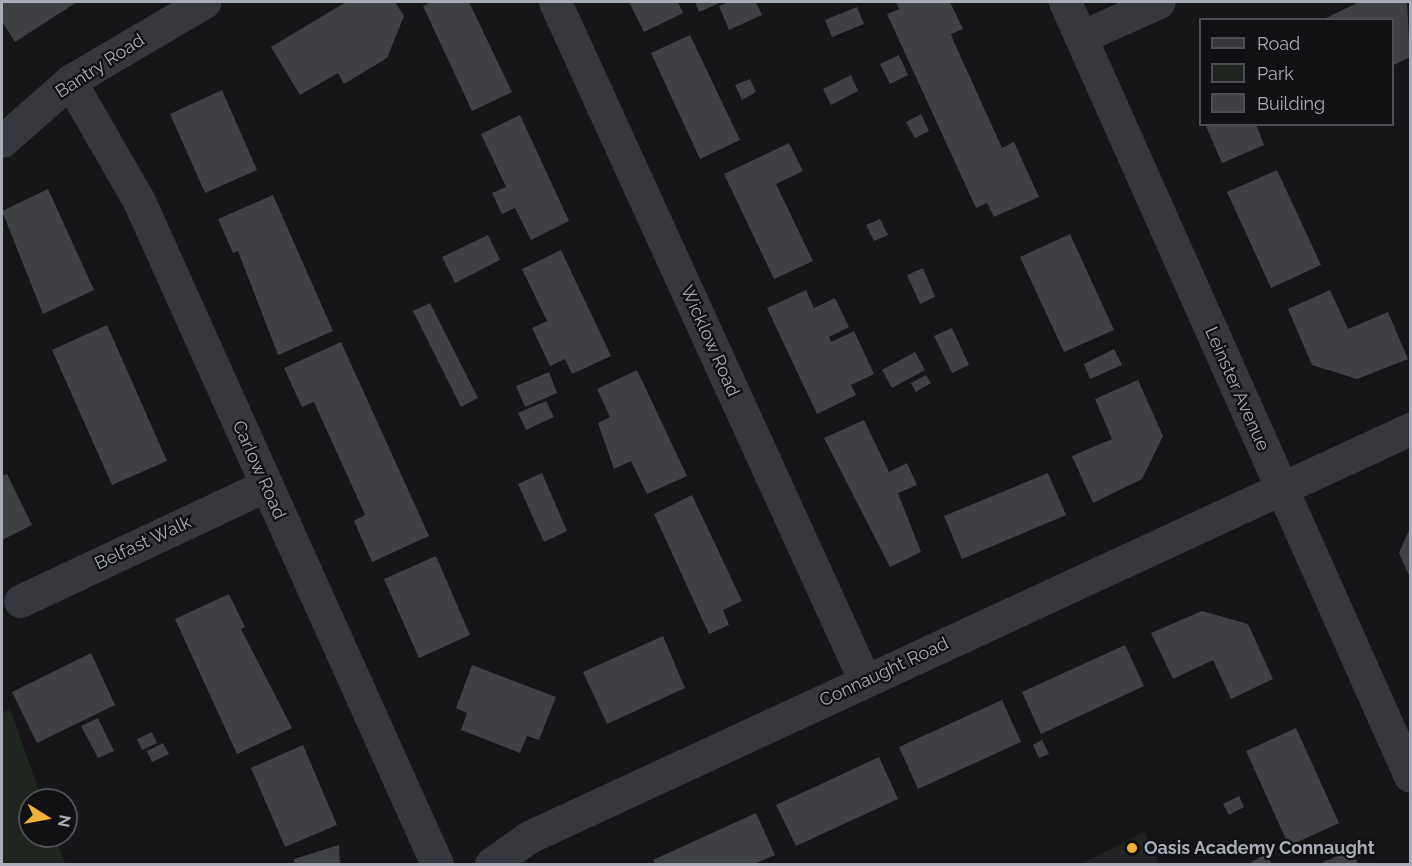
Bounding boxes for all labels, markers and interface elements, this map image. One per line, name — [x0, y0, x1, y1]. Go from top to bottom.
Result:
legend — [1199, 18, 1394, 126]
street label: Bantry Road — [51, 29, 149, 103]
text: Road — [1257, 33, 1300, 54]
text: Park — [1257, 63, 1294, 84]
text: Building — [1257, 93, 1325, 114]
street label: Wicklow Road — [676, 282, 744, 400]
street label: Leinster Avenue — [1200, 323, 1274, 455]
street label: Carlow Road — [228, 417, 290, 523]
street label: Belfast Walk — [91, 511, 195, 575]
street label: Connaught Road — [816, 633, 952, 711]
north arrow — [18, 788, 78, 848]
text: N — [54, 813, 75, 829]
place label: Oasis Academy Connaught — [1144, 837, 1376, 859]
marker: Oasis Academy Connaught — [1125, 841, 1139, 855]

